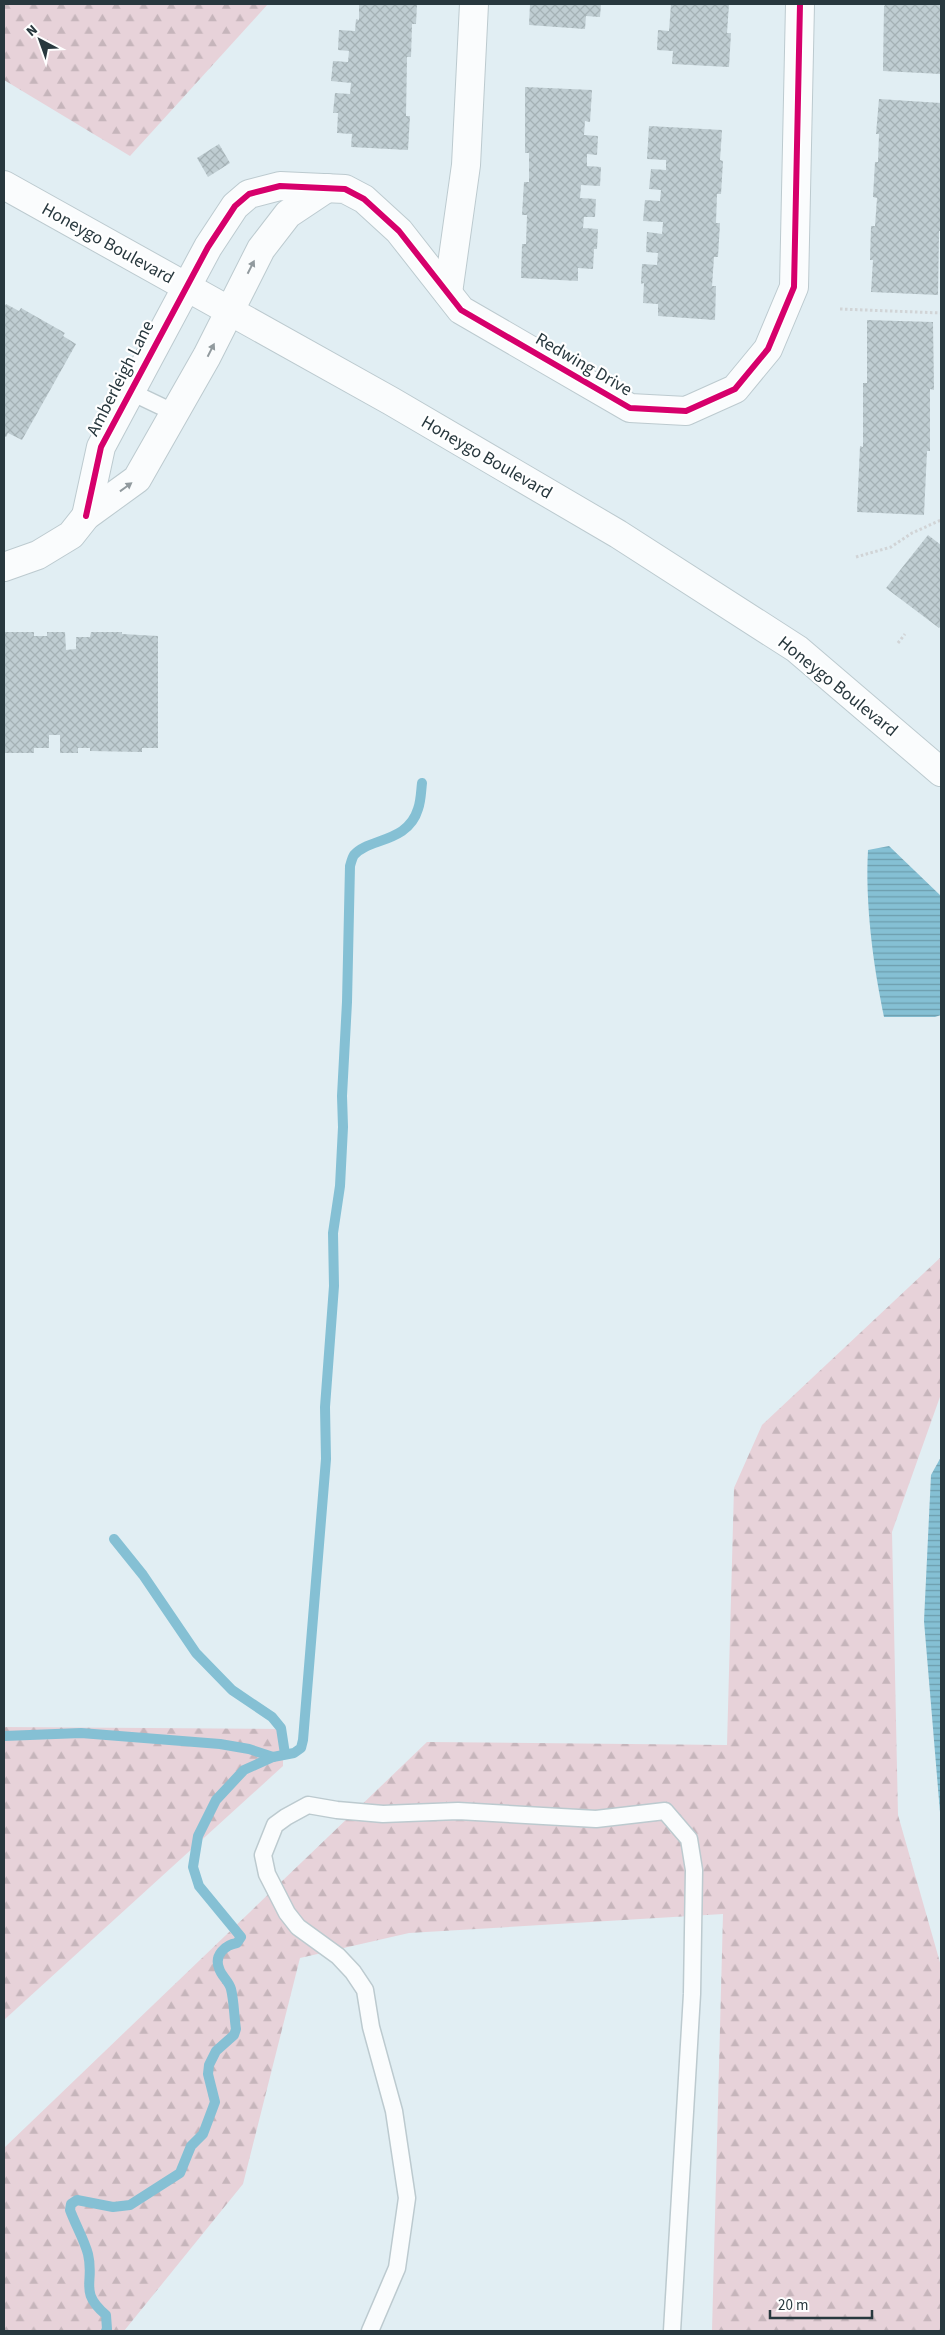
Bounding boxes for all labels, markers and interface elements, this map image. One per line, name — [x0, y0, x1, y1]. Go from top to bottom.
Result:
north arrow — [15, 15, 65, 65]
text: N — [22, 20, 42, 42]
street label: Honeygo Boulevard — [37, 197, 178, 290]
one-way arrow — [247, 260, 255, 274]
street label: Amberleigh Lane — [81, 316, 160, 440]
street label: Redwing Drive — [531, 327, 637, 402]
one-way arrow — [207, 342, 215, 357]
street label: Honeygo Boulevard — [416, 410, 557, 505]
one-way arrow — [119, 482, 133, 492]
street label: Honeygo Boulevard — [772, 630, 903, 743]
scale bar — [770, 2288, 872, 2320]
text: 20 m — [778, 2295, 808, 2316]

